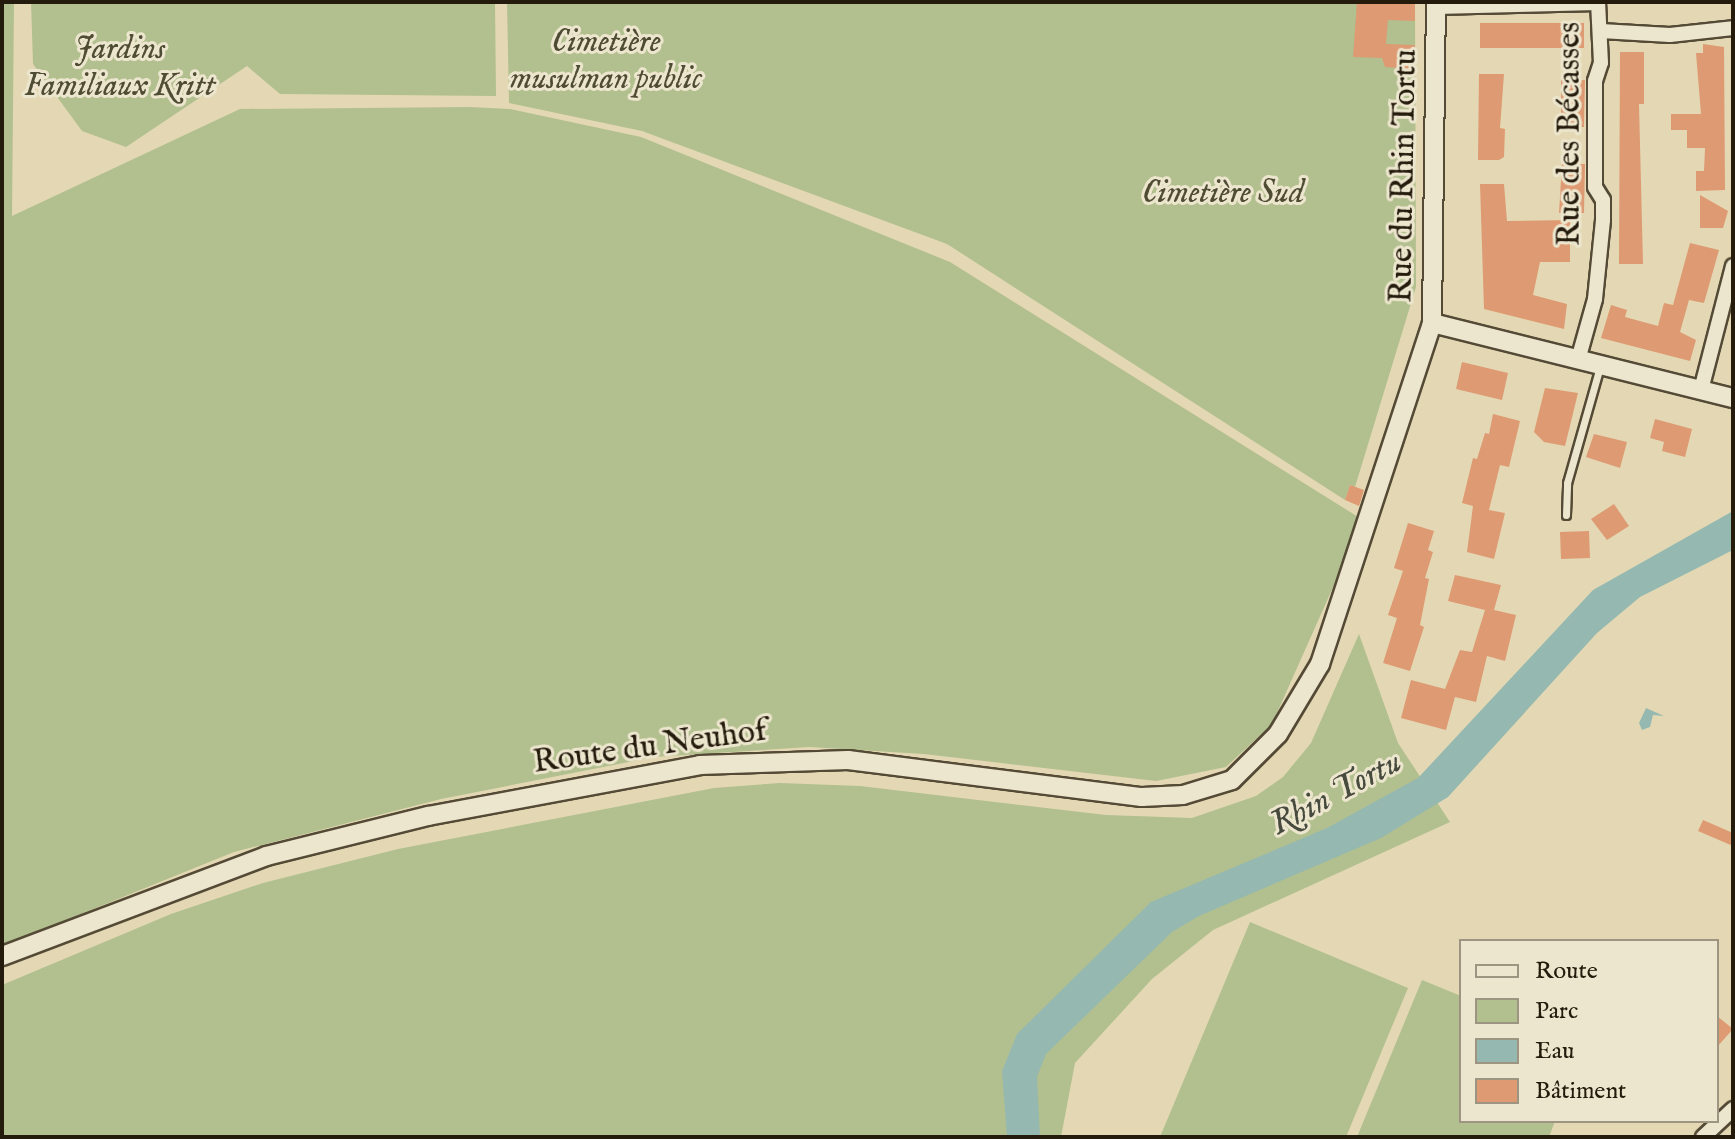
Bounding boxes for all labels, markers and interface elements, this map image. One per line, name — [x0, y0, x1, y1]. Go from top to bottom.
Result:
street label: Rue des Bécasses — [1552, 22, 1590, 246]
park label: Cimetière musulman public — [510, 25, 702, 100]
park label: Jardins Familiaux Kritt — [24, 32, 216, 107]
street label: Rue du Rhin Tortu — [1384, 49, 1426, 303]
park label: Cimetière Sud — [1142, 175, 1304, 213]
street label: Route du Neuhof — [531, 713, 769, 783]
water label: Rhin Tortu — [1263, 741, 1409, 845]
legend — [1459, 939, 1719, 1123]
text: Route — [1535, 956, 1598, 987]
text: Parc — [1535, 996, 1578, 1027]
text: Eau — [1535, 1036, 1574, 1067]
text: Bâtiment — [1535, 1076, 1626, 1107]

